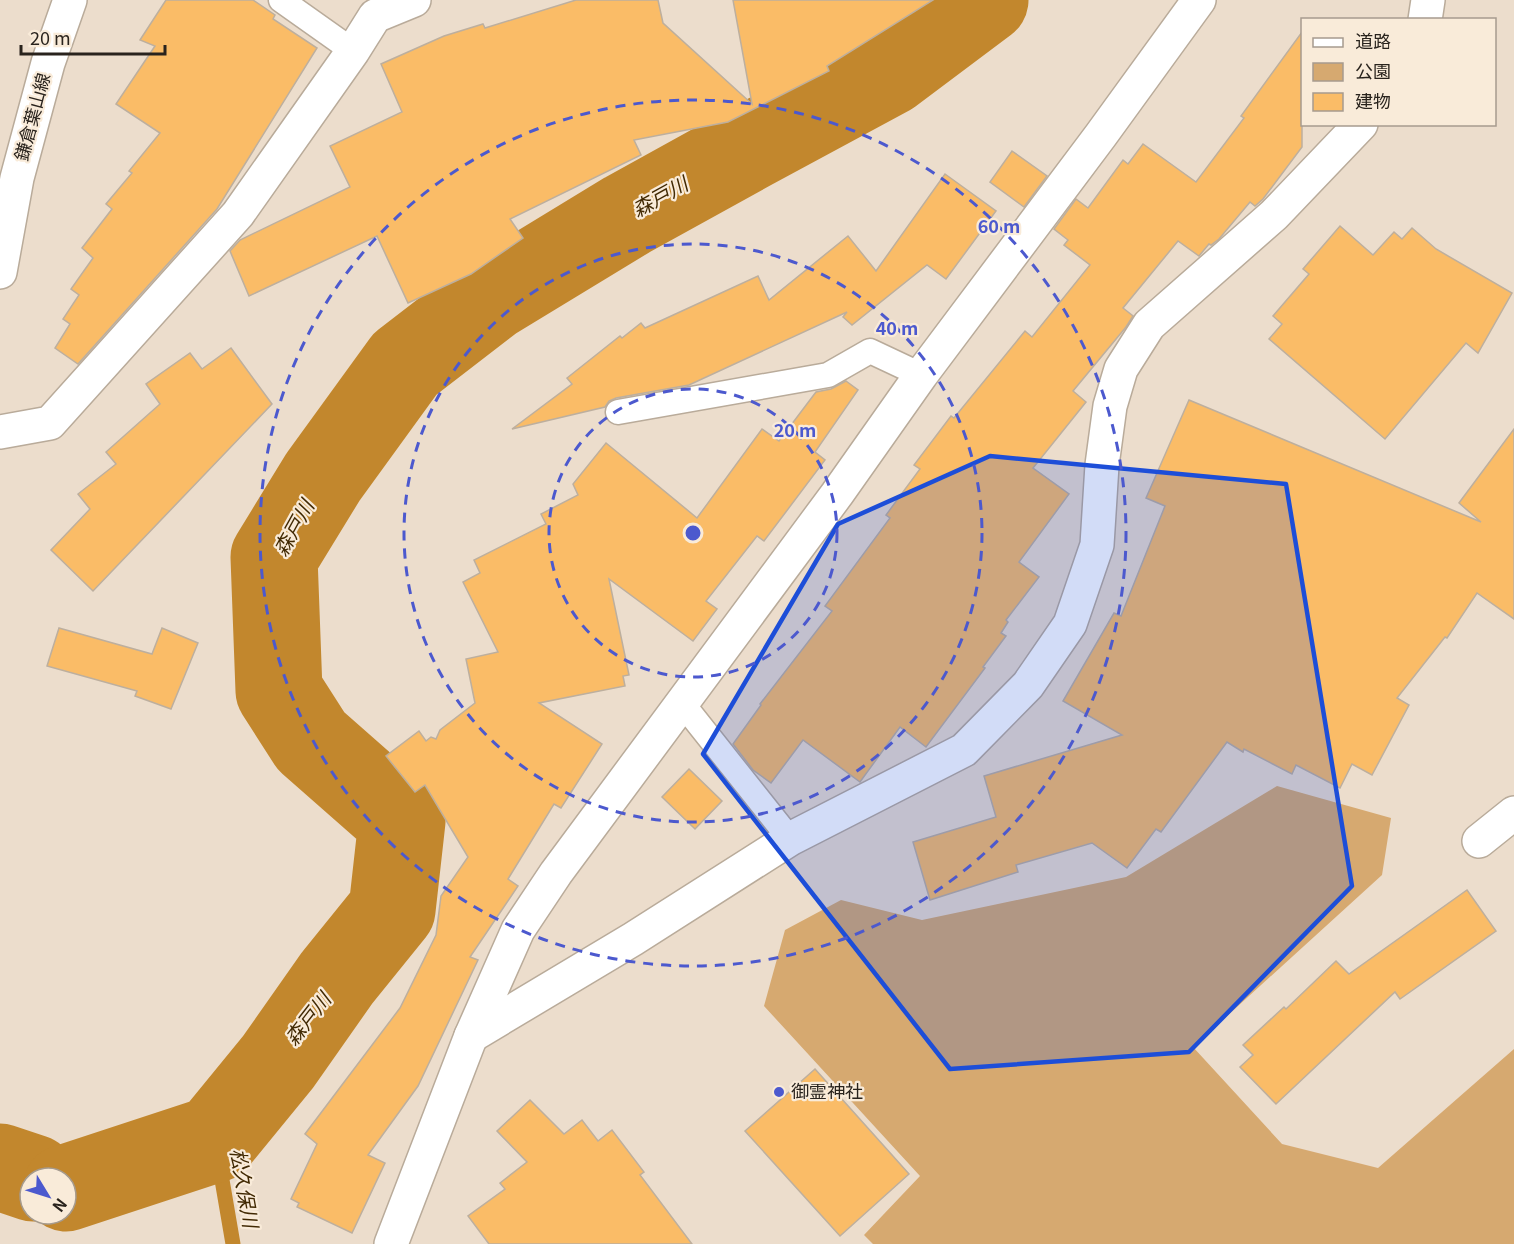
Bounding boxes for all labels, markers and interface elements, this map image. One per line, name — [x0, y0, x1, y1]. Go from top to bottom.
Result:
scale bar — [21, 18, 165, 56]
legend — [1301, 18, 1496, 126]
text: 20 m — [30, 24, 71, 50]
text: 道路 — [1355, 27, 1391, 53]
text: 公園 — [1355, 57, 1391, 83]
street label: 鎌倉葉山線 — [7, 70, 55, 163]
text: 建物 — [1355, 87, 1391, 113]
water label: 森戸川 — [626, 167, 694, 223]
text: 60 m — [978, 212, 1020, 238]
text: 40 m — [876, 314, 918, 340]
text: 20 m — [774, 416, 816, 442]
water label: 森戸川 — [265, 492, 321, 561]
centre of rings — [683, 523, 703, 543]
water label: 森戸川 — [277, 984, 338, 1051]
place label: 御霊神社 — [791, 1077, 863, 1103]
marker: 御霊神社 — [772, 1085, 786, 1099]
water label: 松久保川 — [224, 1146, 267, 1232]
north arrow — [18, 1166, 78, 1226]
text: N — [47, 1194, 74, 1218]

